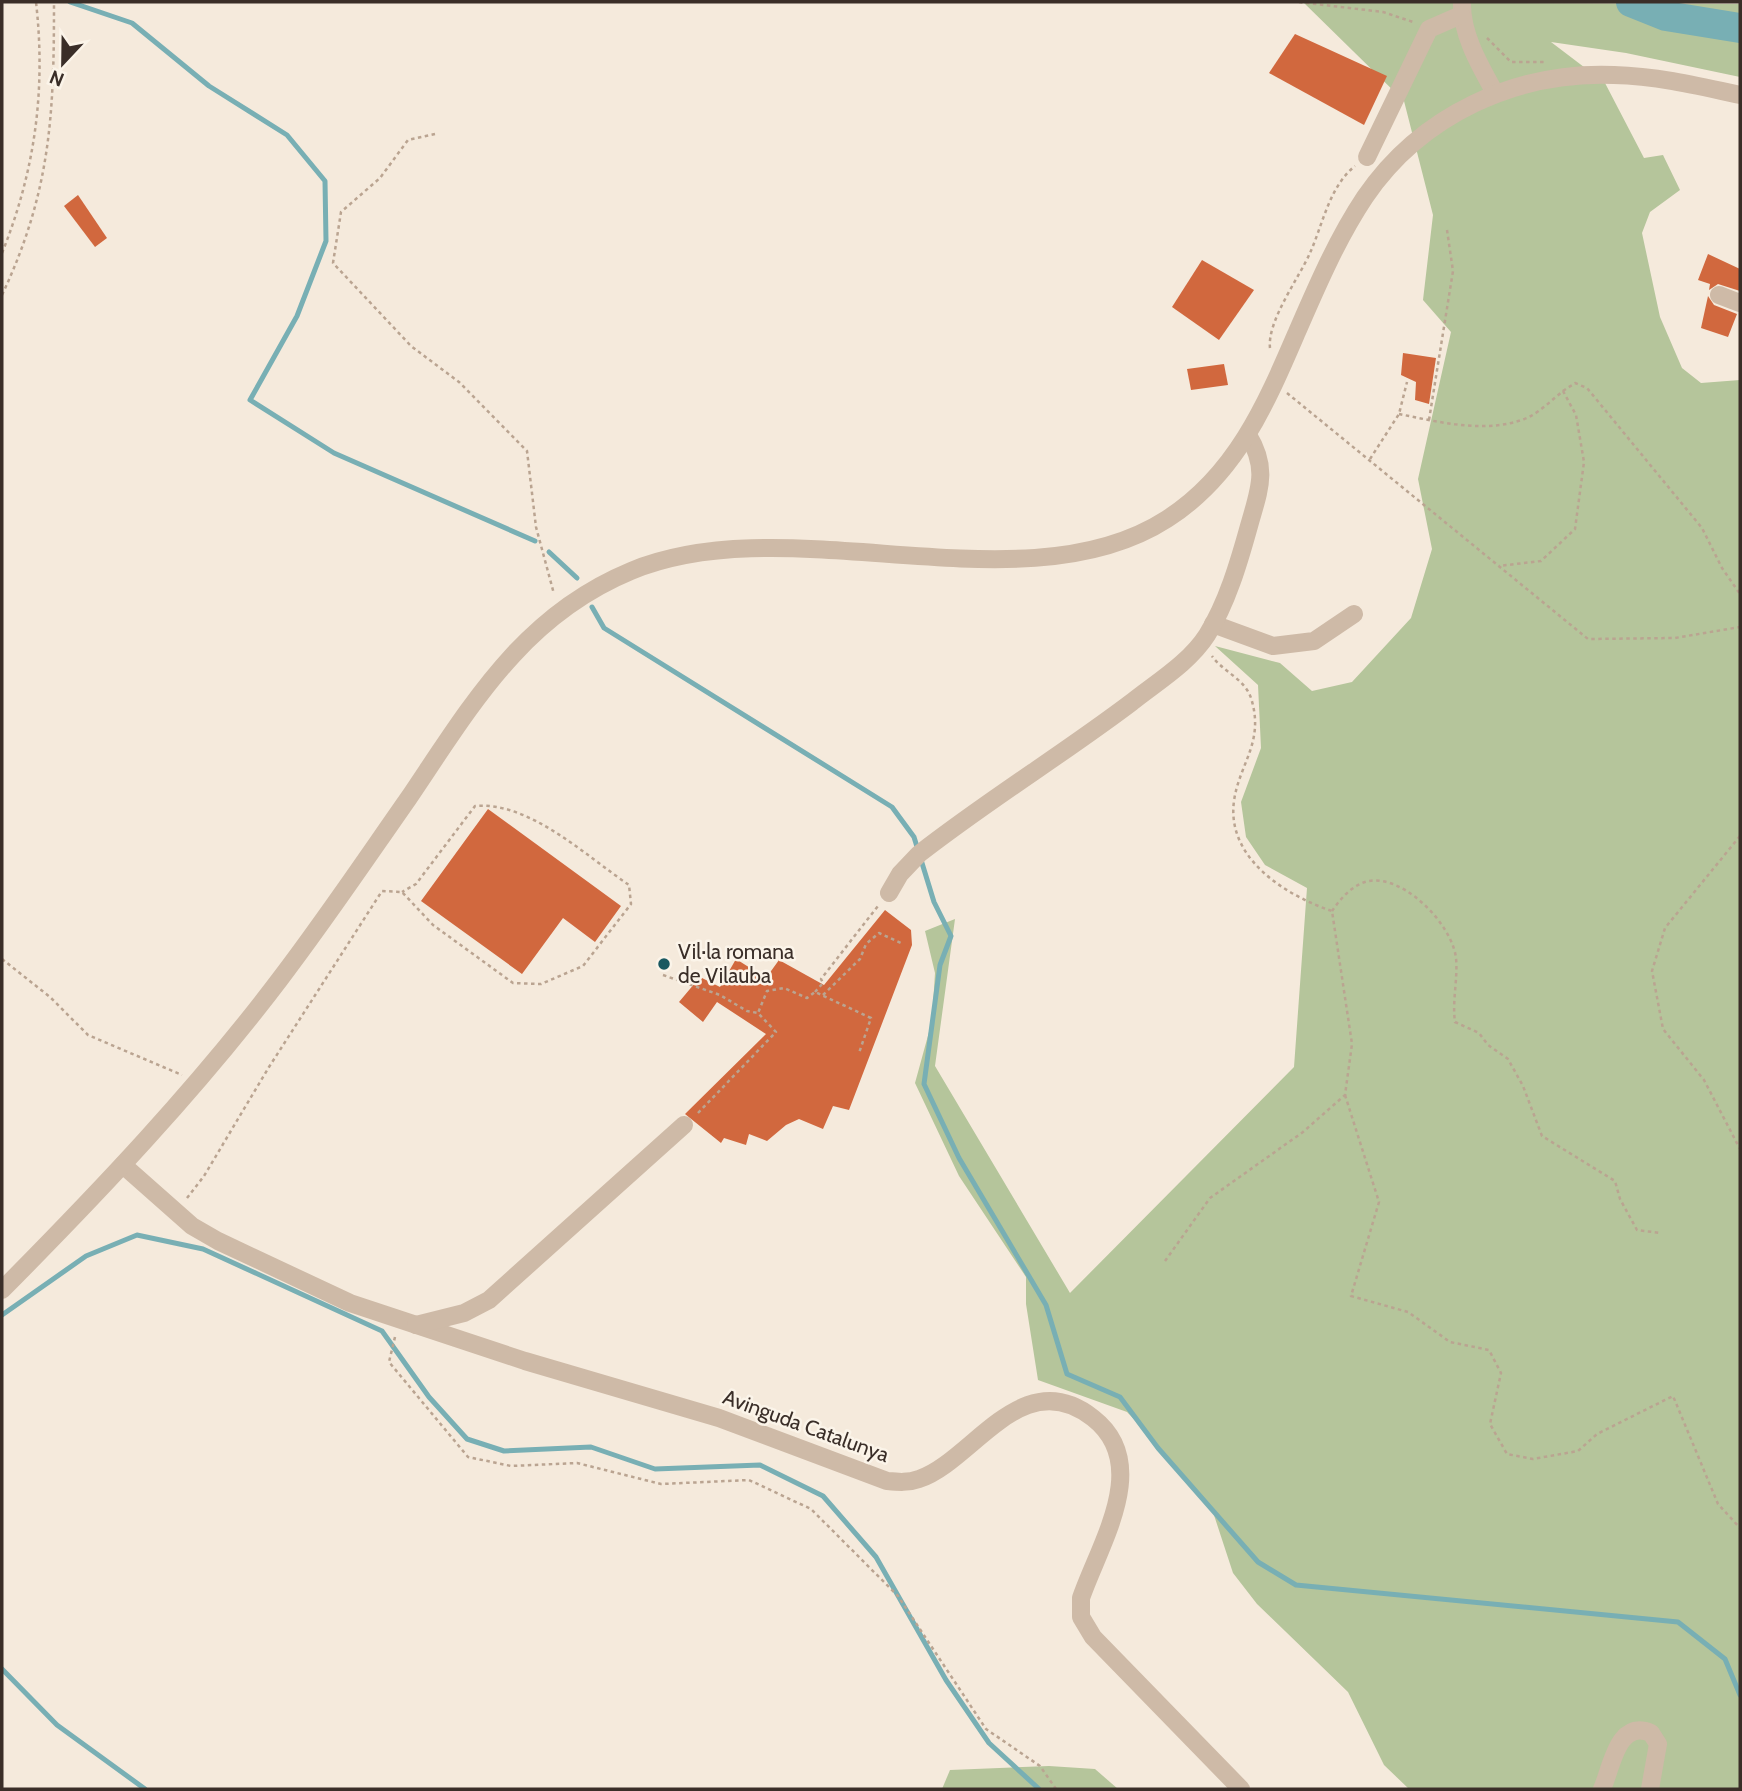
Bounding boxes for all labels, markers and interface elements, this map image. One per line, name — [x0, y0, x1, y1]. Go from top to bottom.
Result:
north arrow — [28, 28, 98, 98]
text: N — [46, 65, 67, 91]
place label: Vil·la romana de Vilauba — [678, 939, 794, 988]
marker: Vil·la romana de Vilauba — [656, 956, 672, 972]
street label: Avinguda Catalunya — [720, 1384, 892, 1467]

